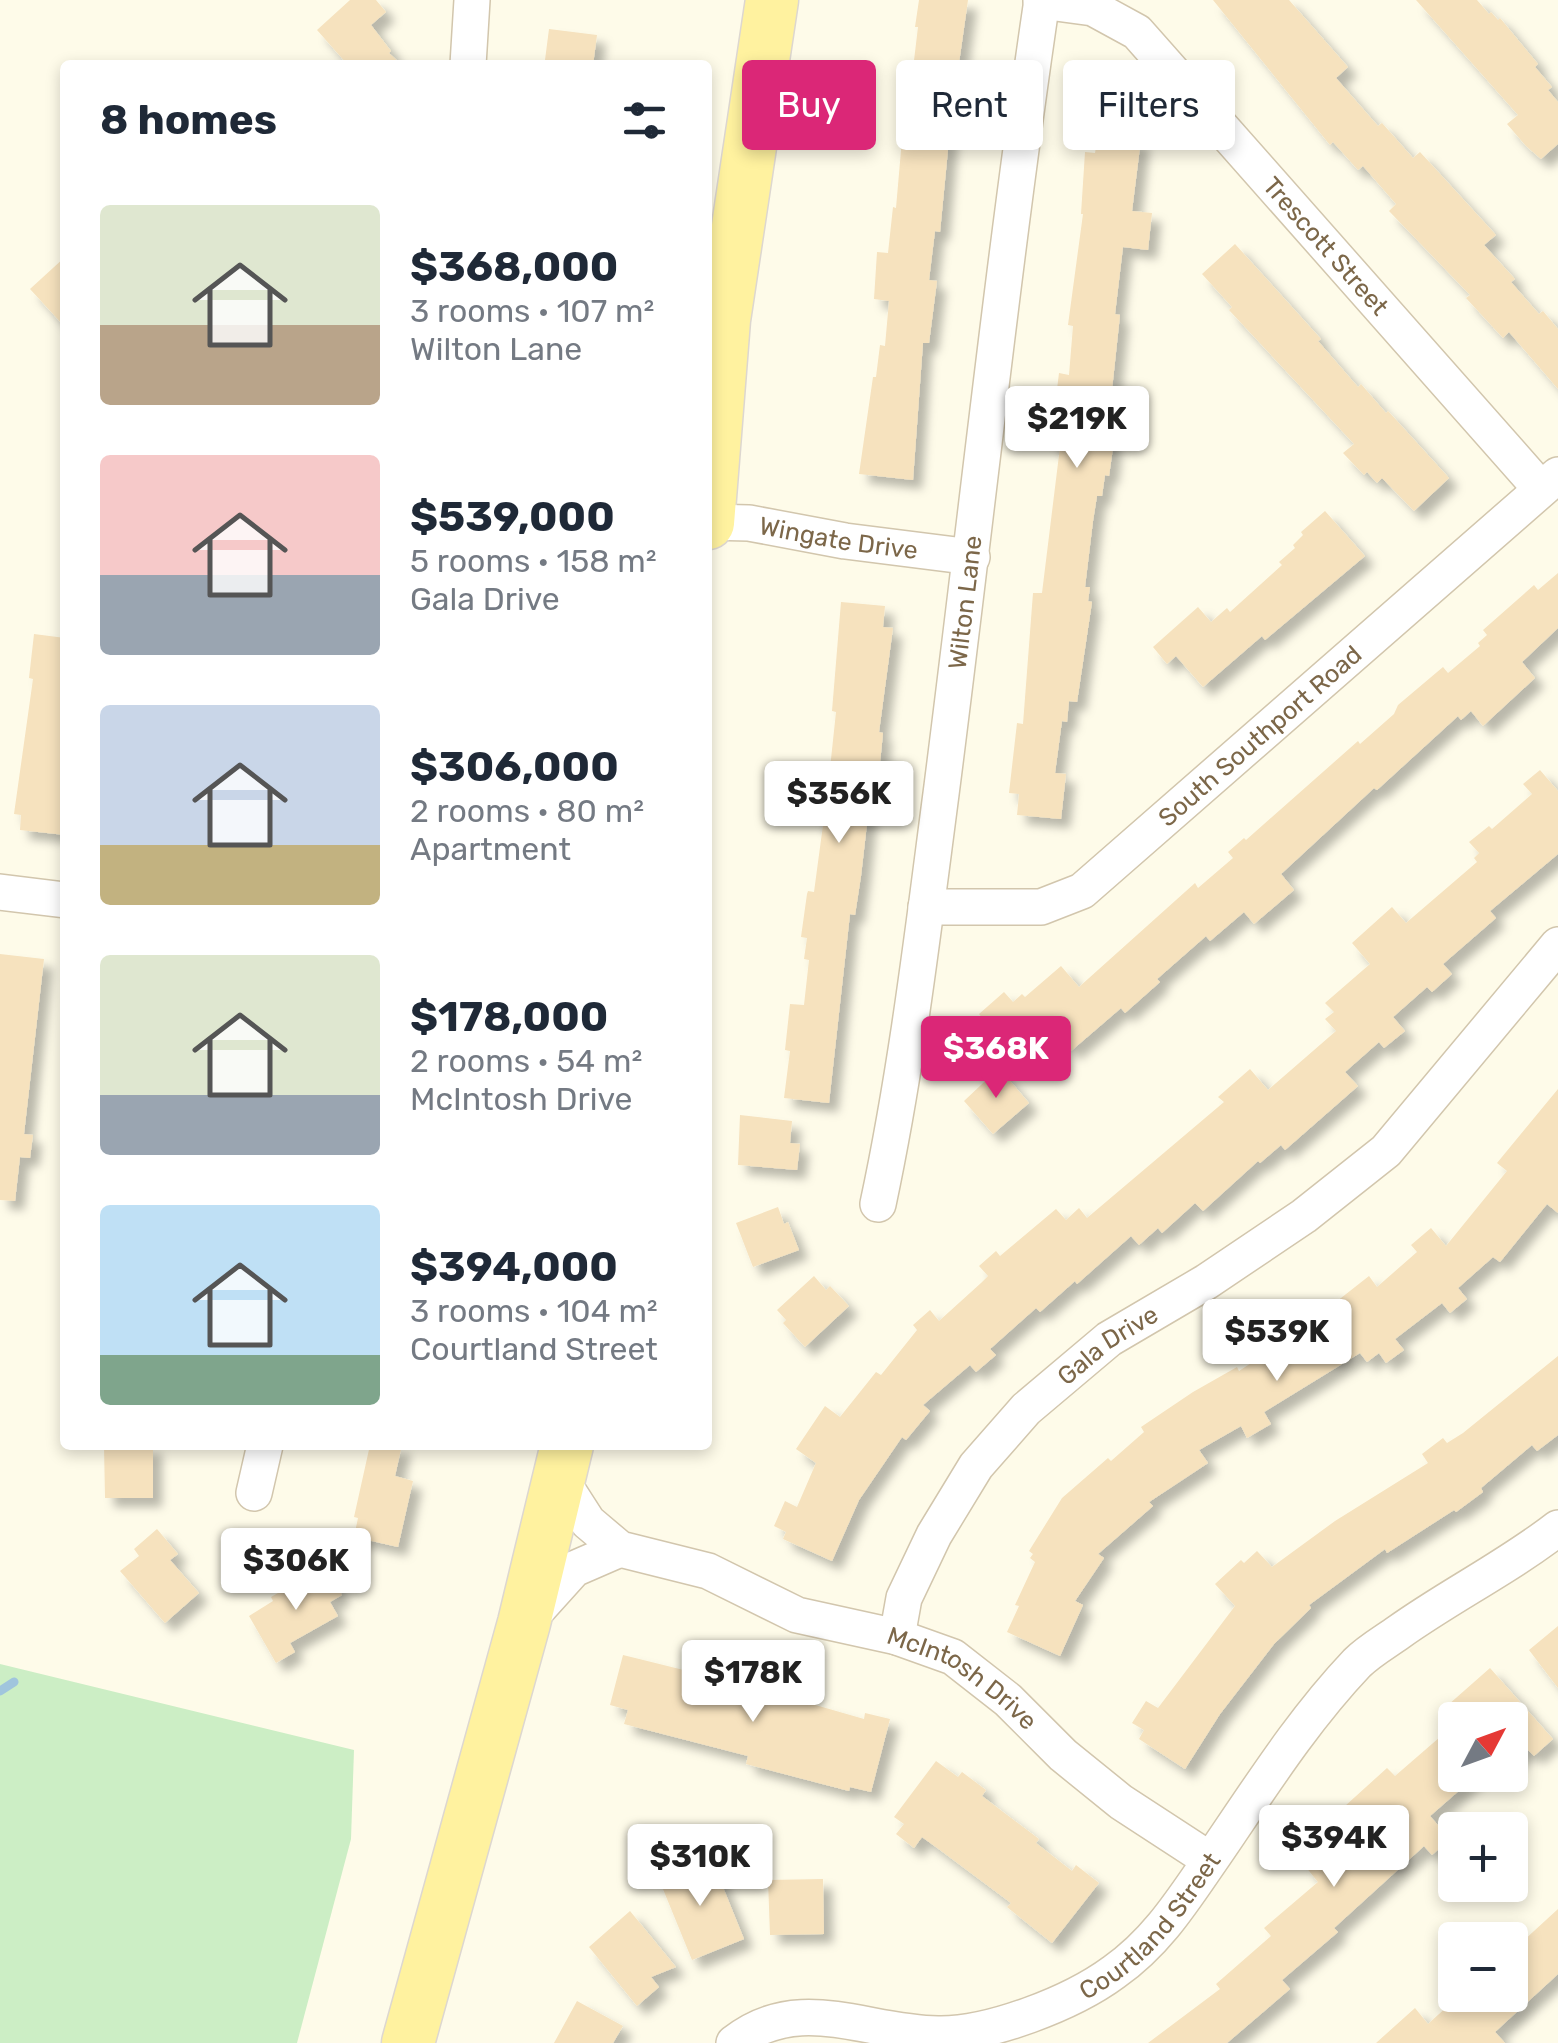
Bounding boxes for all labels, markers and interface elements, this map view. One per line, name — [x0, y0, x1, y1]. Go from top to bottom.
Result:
chip: Buy — [742, 60, 876, 150]
chip: Rent — [896, 60, 1043, 150]
chip: Filters — [1063, 60, 1235, 150]
icon: filters — [617, 93, 672, 148]
text: 8 homes — [100, 95, 277, 145]
street label: Trescott Street — [1257, 171, 1394, 321]
text: $368,000 — [410, 242, 618, 292]
icon: home — [180, 245, 300, 365]
text: 3 rooms · 107 m² — [410, 292, 654, 330]
text: Wilton Lane — [410, 330, 582, 368]
pin: $219K — [1007, 386, 1147, 471]
text: $219K — [1027, 399, 1127, 437]
text: $539,000 — [410, 492, 615, 542]
icon: home — [180, 495, 300, 615]
street label: Wingate Drive — [757, 511, 920, 565]
street label: Wilton Lane — [943, 534, 988, 671]
text: 5 rooms · 158 m² — [410, 542, 657, 580]
text: Gala Drive — [410, 580, 560, 618]
street label: South Southport Road — [1153, 640, 1368, 833]
text: $306,000 — [410, 742, 619, 792]
icon: home — [180, 745, 300, 865]
pin: $356K — [769, 761, 909, 846]
text: $356K — [786, 774, 892, 812]
text: 2 rooms · 80 m² — [410, 792, 644, 830]
text: Apartment — [410, 830, 571, 868]
text: $178,000 — [410, 992, 608, 1042]
icon: home — [180, 995, 300, 1115]
pin: $368K — [926, 1016, 1066, 1101]
text: $368K — [943, 1029, 1049, 1067]
text: 2 rooms · 54 m² — [410, 1042, 642, 1080]
text: McIntosh Drive — [410, 1080, 633, 1118]
text: $394,000 — [410, 1242, 618, 1292]
icon: home — [180, 1245, 300, 1365]
text: 3 rooms · 104 m² — [410, 1292, 658, 1330]
pin: $539K — [1207, 1299, 1347, 1384]
street label: Gala Drive — [1052, 1300, 1163, 1391]
text: $539K — [1225, 1312, 1329, 1350]
text: Courtland Street — [410, 1330, 658, 1368]
pin: $306K — [226, 1528, 366, 1613]
text: $306K — [243, 1541, 349, 1579]
street label: McIntosh Drive — [883, 1621, 1043, 1736]
pin: $178K — [683, 1640, 823, 1725]
text: $178K — [704, 1653, 802, 1691]
north arrow — [1438, 1702, 1528, 1792]
map controls — [1438, 1702, 1528, 2012]
pin: $394K — [1264, 1805, 1404, 1890]
button: + — [1438, 1812, 1528, 1902]
text: $394K — [1281, 1818, 1387, 1856]
pin: $310K — [630, 1824, 770, 1909]
text: $310K — [650, 1837, 750, 1875]
street label: Courtland Street — [1074, 1847, 1227, 2005]
button: − — [1438, 1922, 1528, 2012]

